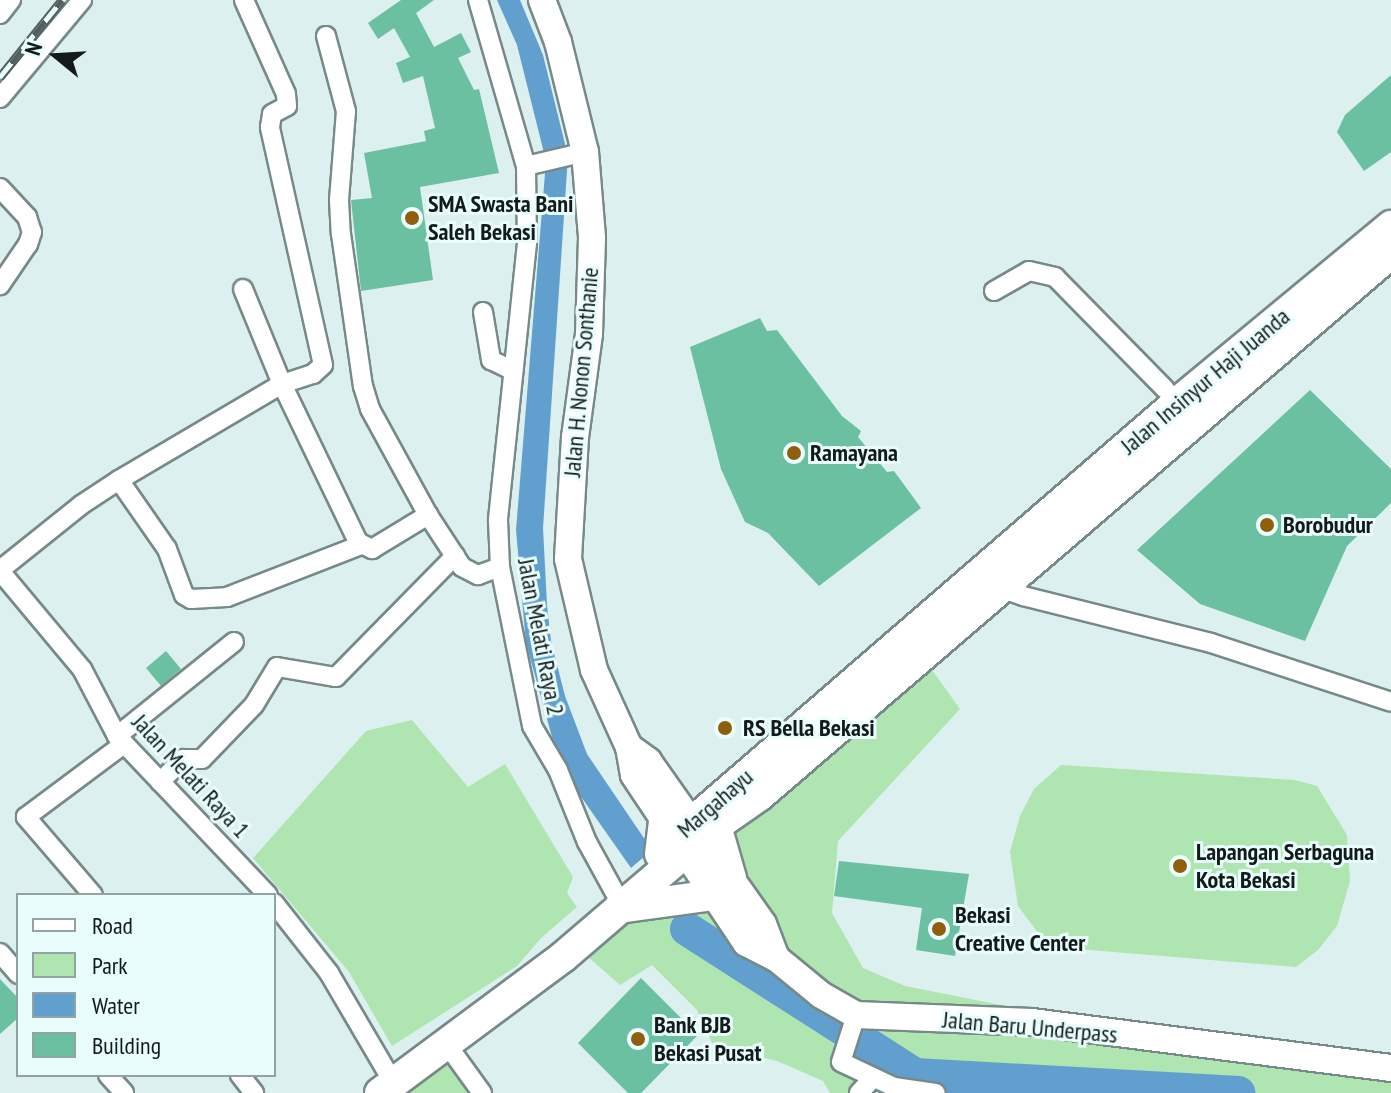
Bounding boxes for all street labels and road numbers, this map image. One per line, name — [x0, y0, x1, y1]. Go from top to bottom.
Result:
street label: Jalan H. Nonon Sonthanie — [557, 265, 605, 479]
street label: Jalan Insinyur Haji Juanda — [1115, 302, 1295, 460]
street label: Jalan Melati Raya 2 — [512, 556, 570, 718]
street label: Jalan Melati Raya 1 — [126, 708, 256, 844]
street label: Margahayu — [671, 762, 759, 844]
street label: Jalan Baru Underpass — [941, 1005, 1119, 1049]

